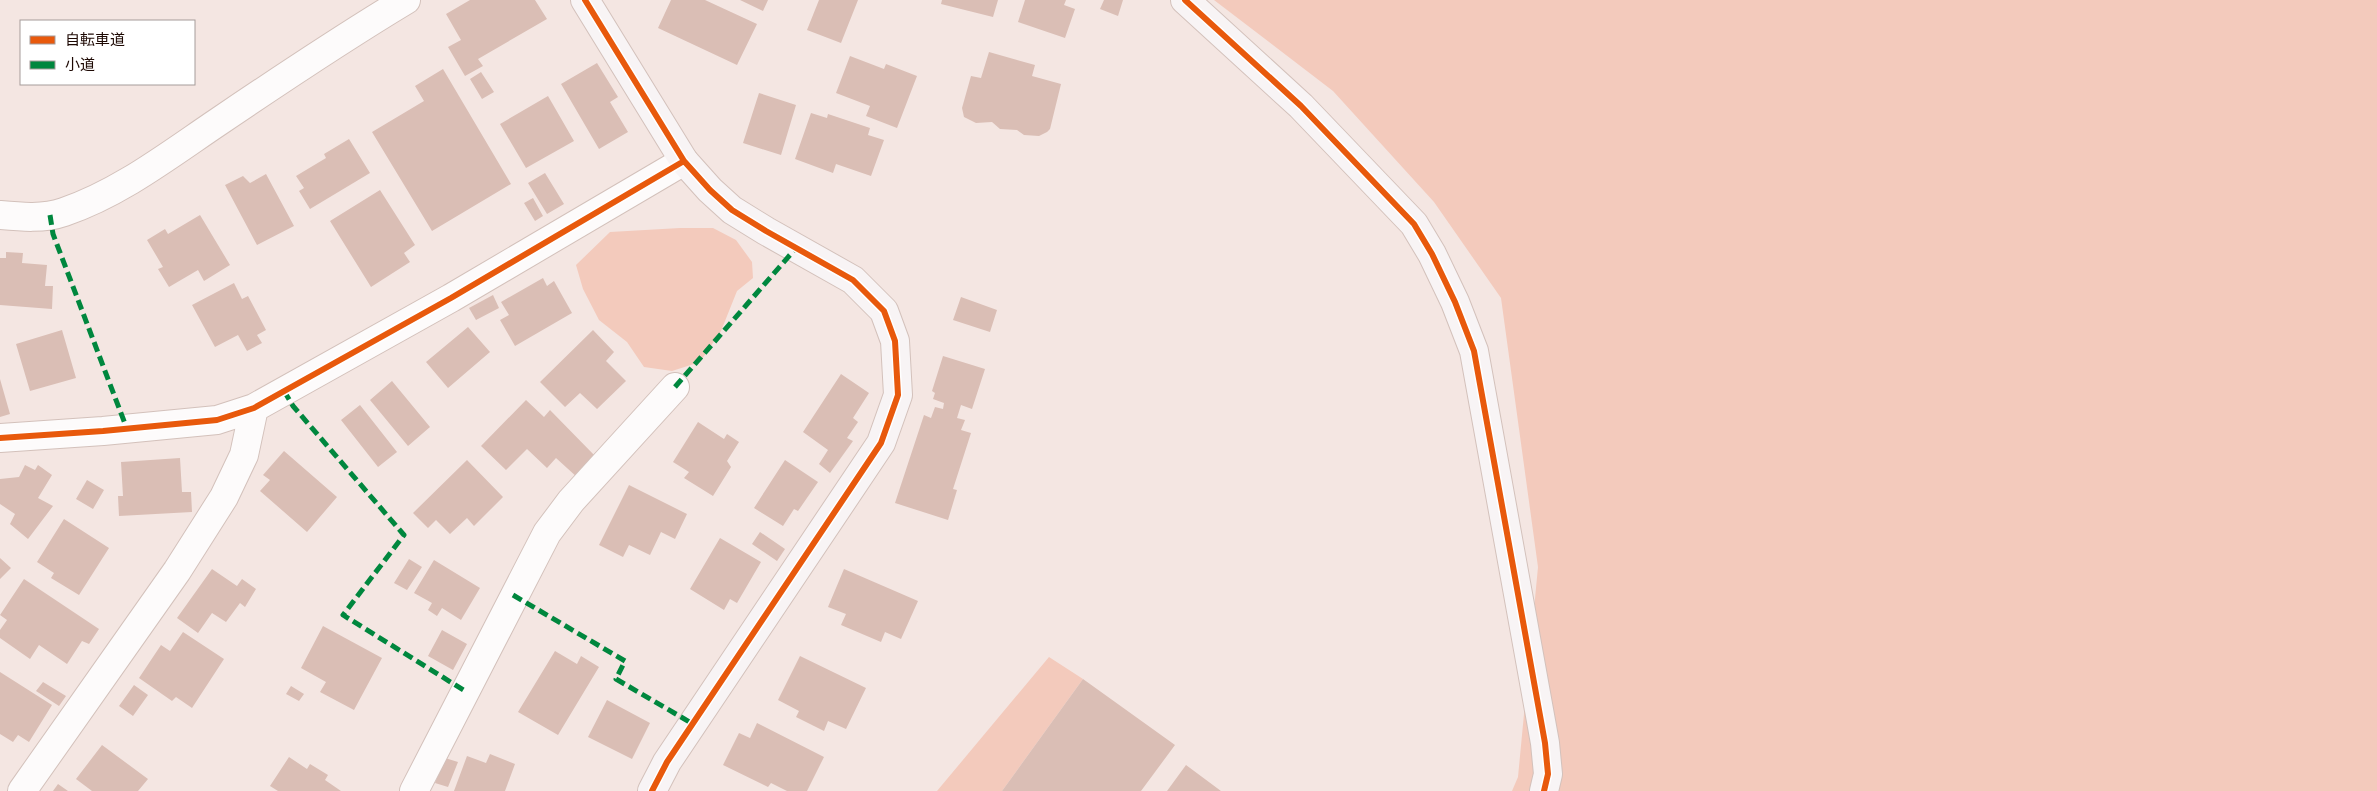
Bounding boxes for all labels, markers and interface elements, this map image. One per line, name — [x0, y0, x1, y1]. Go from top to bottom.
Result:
legend — [20, 20, 195, 85]
text: 自転車道 — [65, 31, 125, 49]
text: 小道 — [65, 56, 95, 74]

